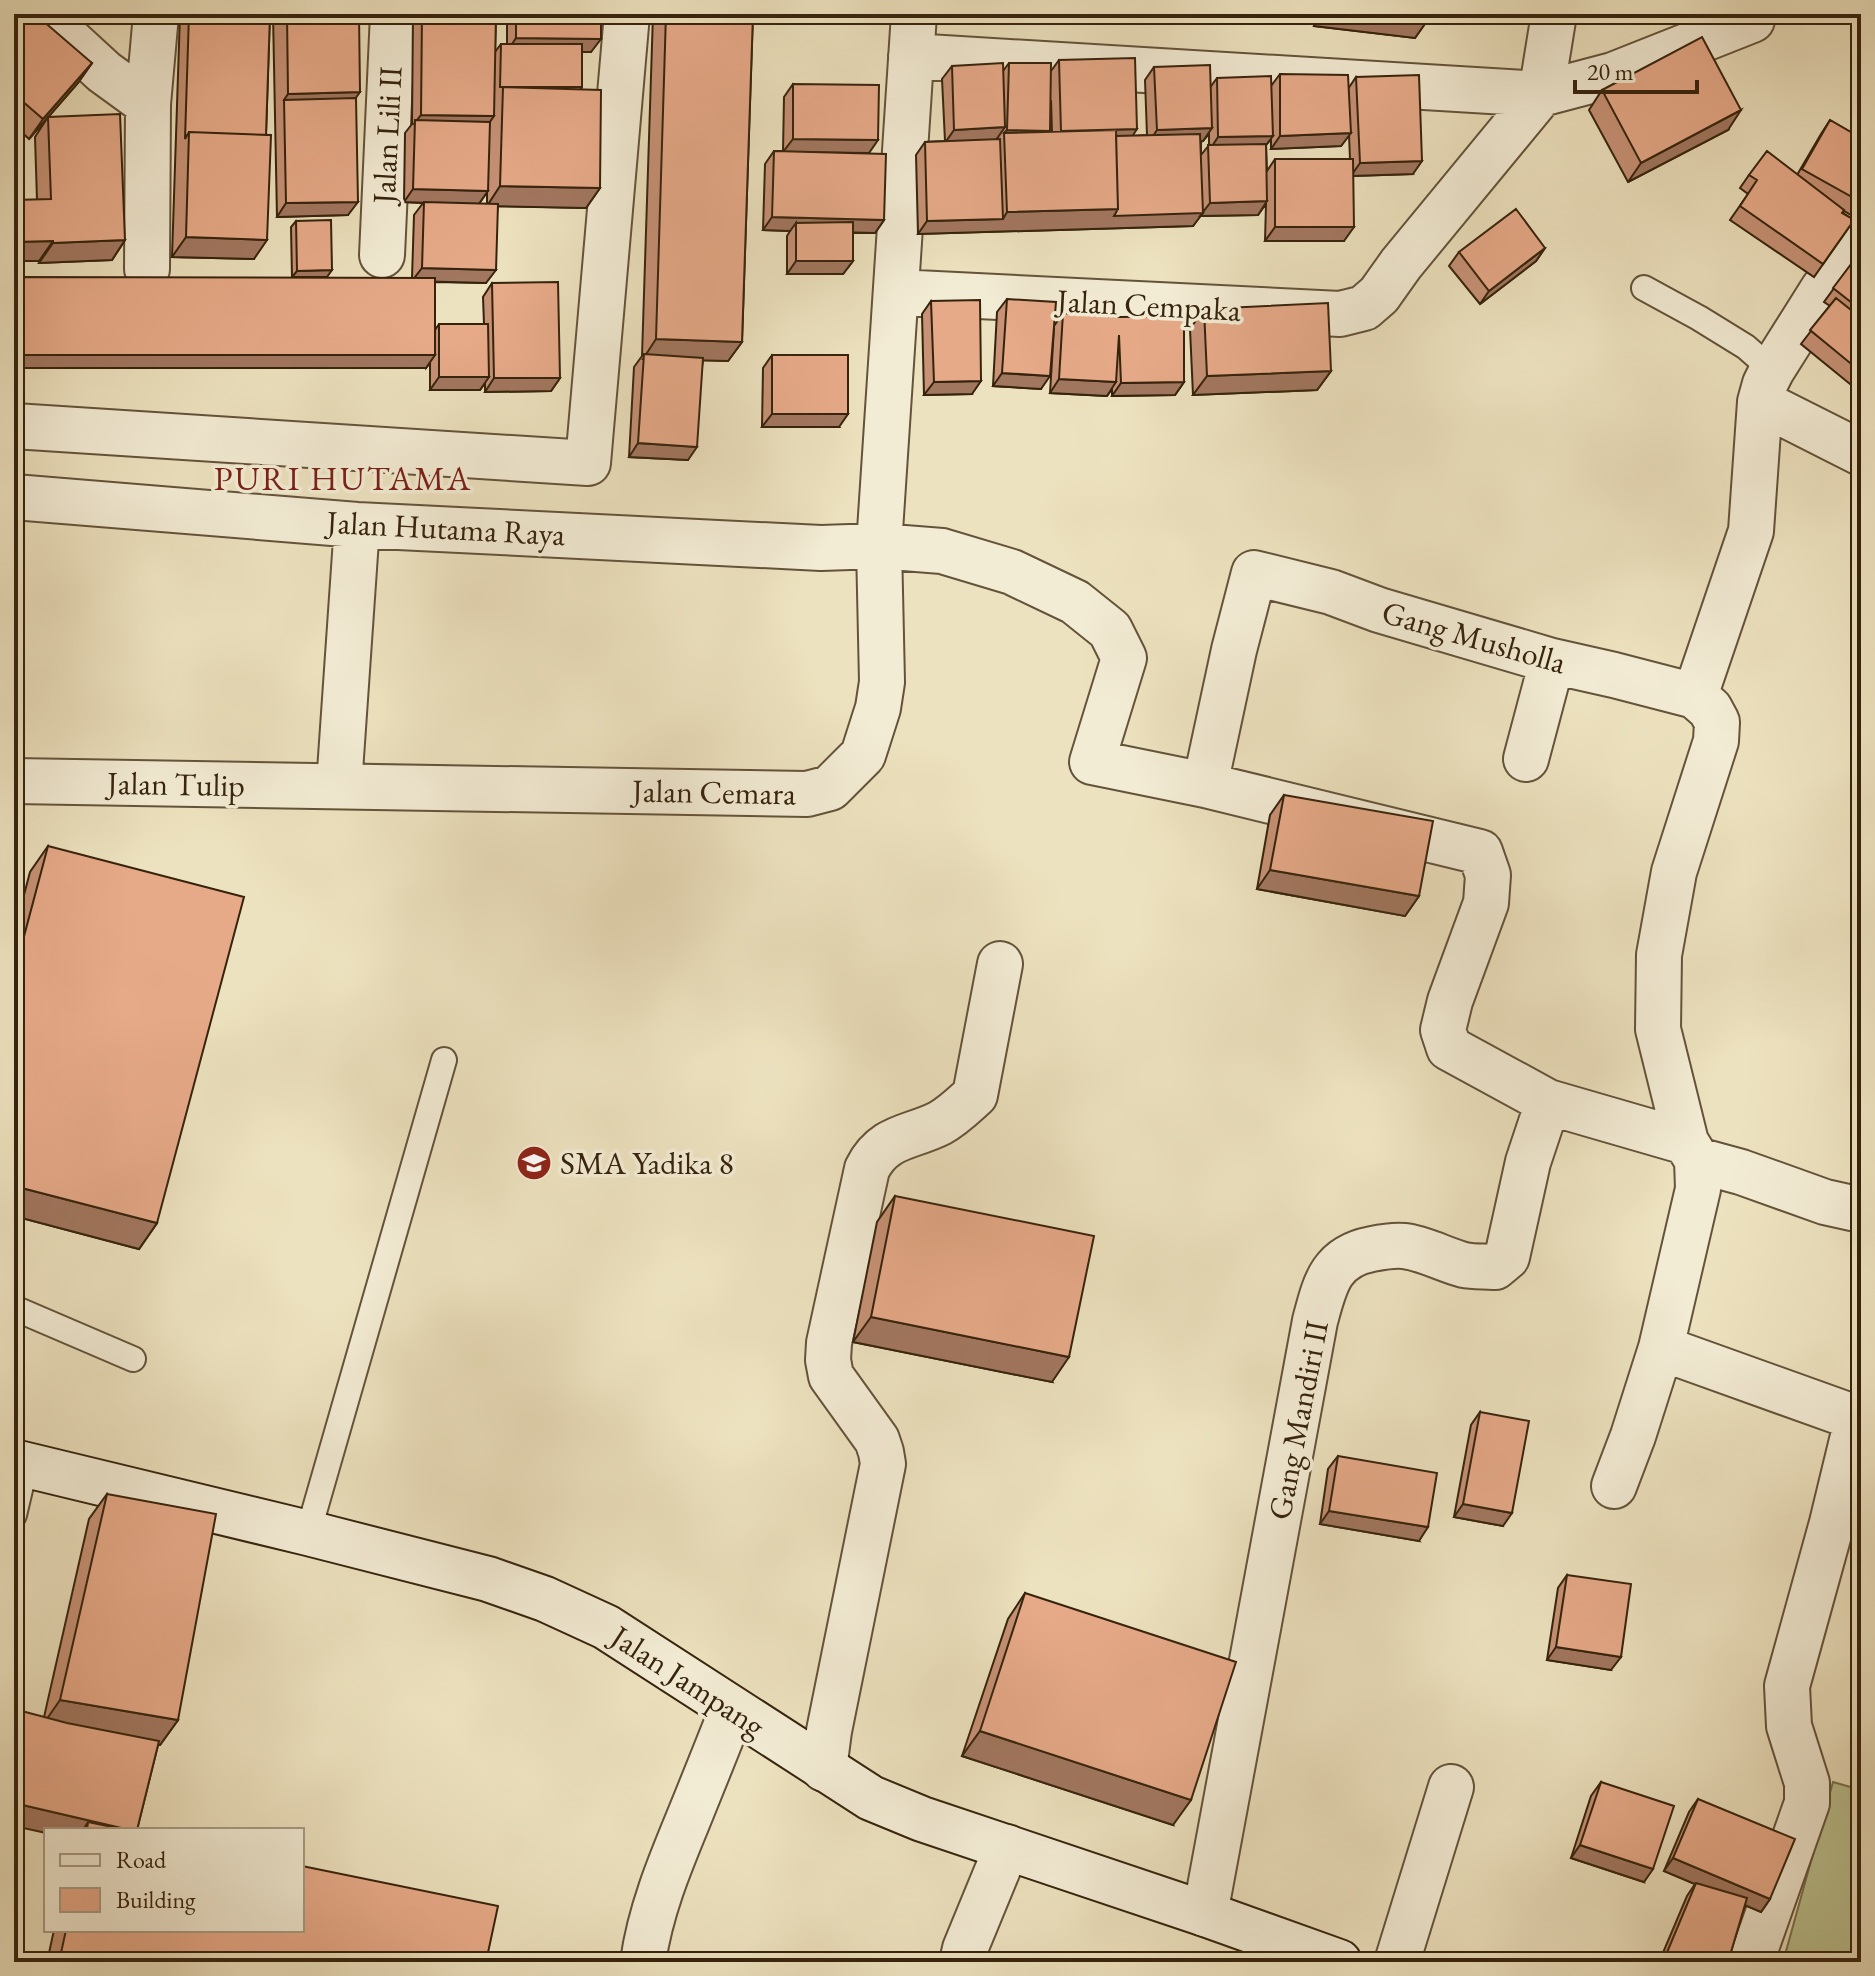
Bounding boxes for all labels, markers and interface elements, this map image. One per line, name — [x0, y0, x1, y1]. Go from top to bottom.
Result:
scale bar — [1575, 44, 1697, 94]
text: 20 m — [1587, 56, 1634, 87]
street label: Jalan Lili II — [362, 65, 412, 208]
street label: Jalan Cempaka — [1053, 279, 1242, 331]
district label: PURI HUTAMA — [214, 456, 472, 500]
street label: Jalan Hutama Raya — [323, 501, 566, 555]
street label: Gang Musholla — [1377, 591, 1571, 683]
street label: Jalan Tulip — [104, 762, 245, 806]
street label: Jalan Cemara — [629, 770, 796, 814]
place label: SMA Yadika 8 — [560, 1142, 734, 1184]
school or university icon: SMA Yadika 8 — [515, 1144, 553, 1182]
street label: Gang Mandiri II — [1258, 1317, 1338, 1523]
street label: Jalan Jampang — [600, 1614, 774, 1747]
legend — [44, 1828, 304, 1932]
text: Road — [116, 1844, 167, 1875]
text: Building — [116, 1884, 196, 1915]

